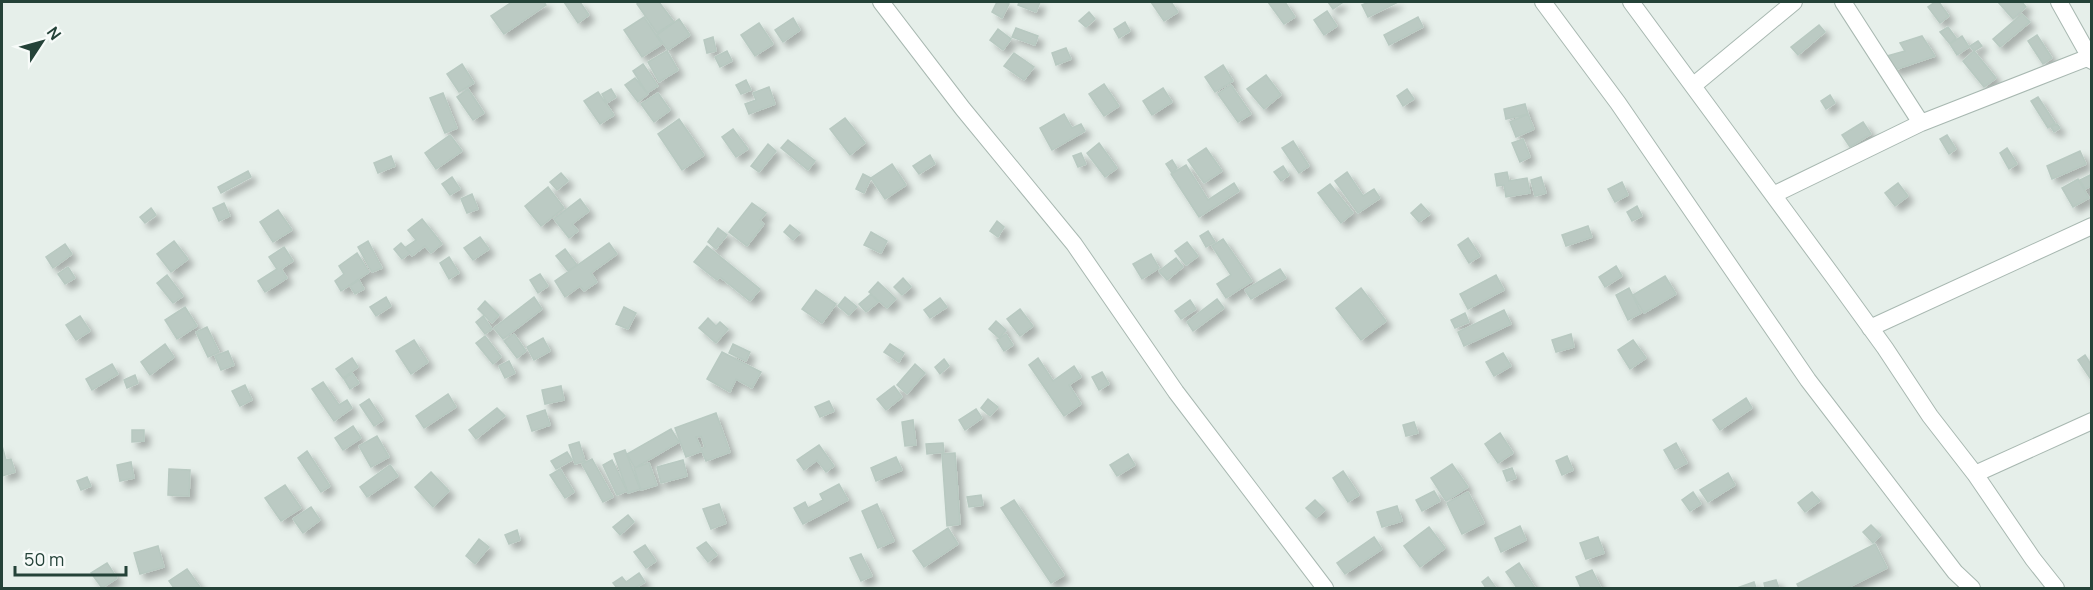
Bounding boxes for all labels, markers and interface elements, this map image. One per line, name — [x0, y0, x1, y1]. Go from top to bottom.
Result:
north arrow — [12, 12, 72, 72]
text: N — [42, 22, 66, 44]
scale bar — [15, 539, 126, 577]
text: 50 m — [24, 547, 64, 571]

